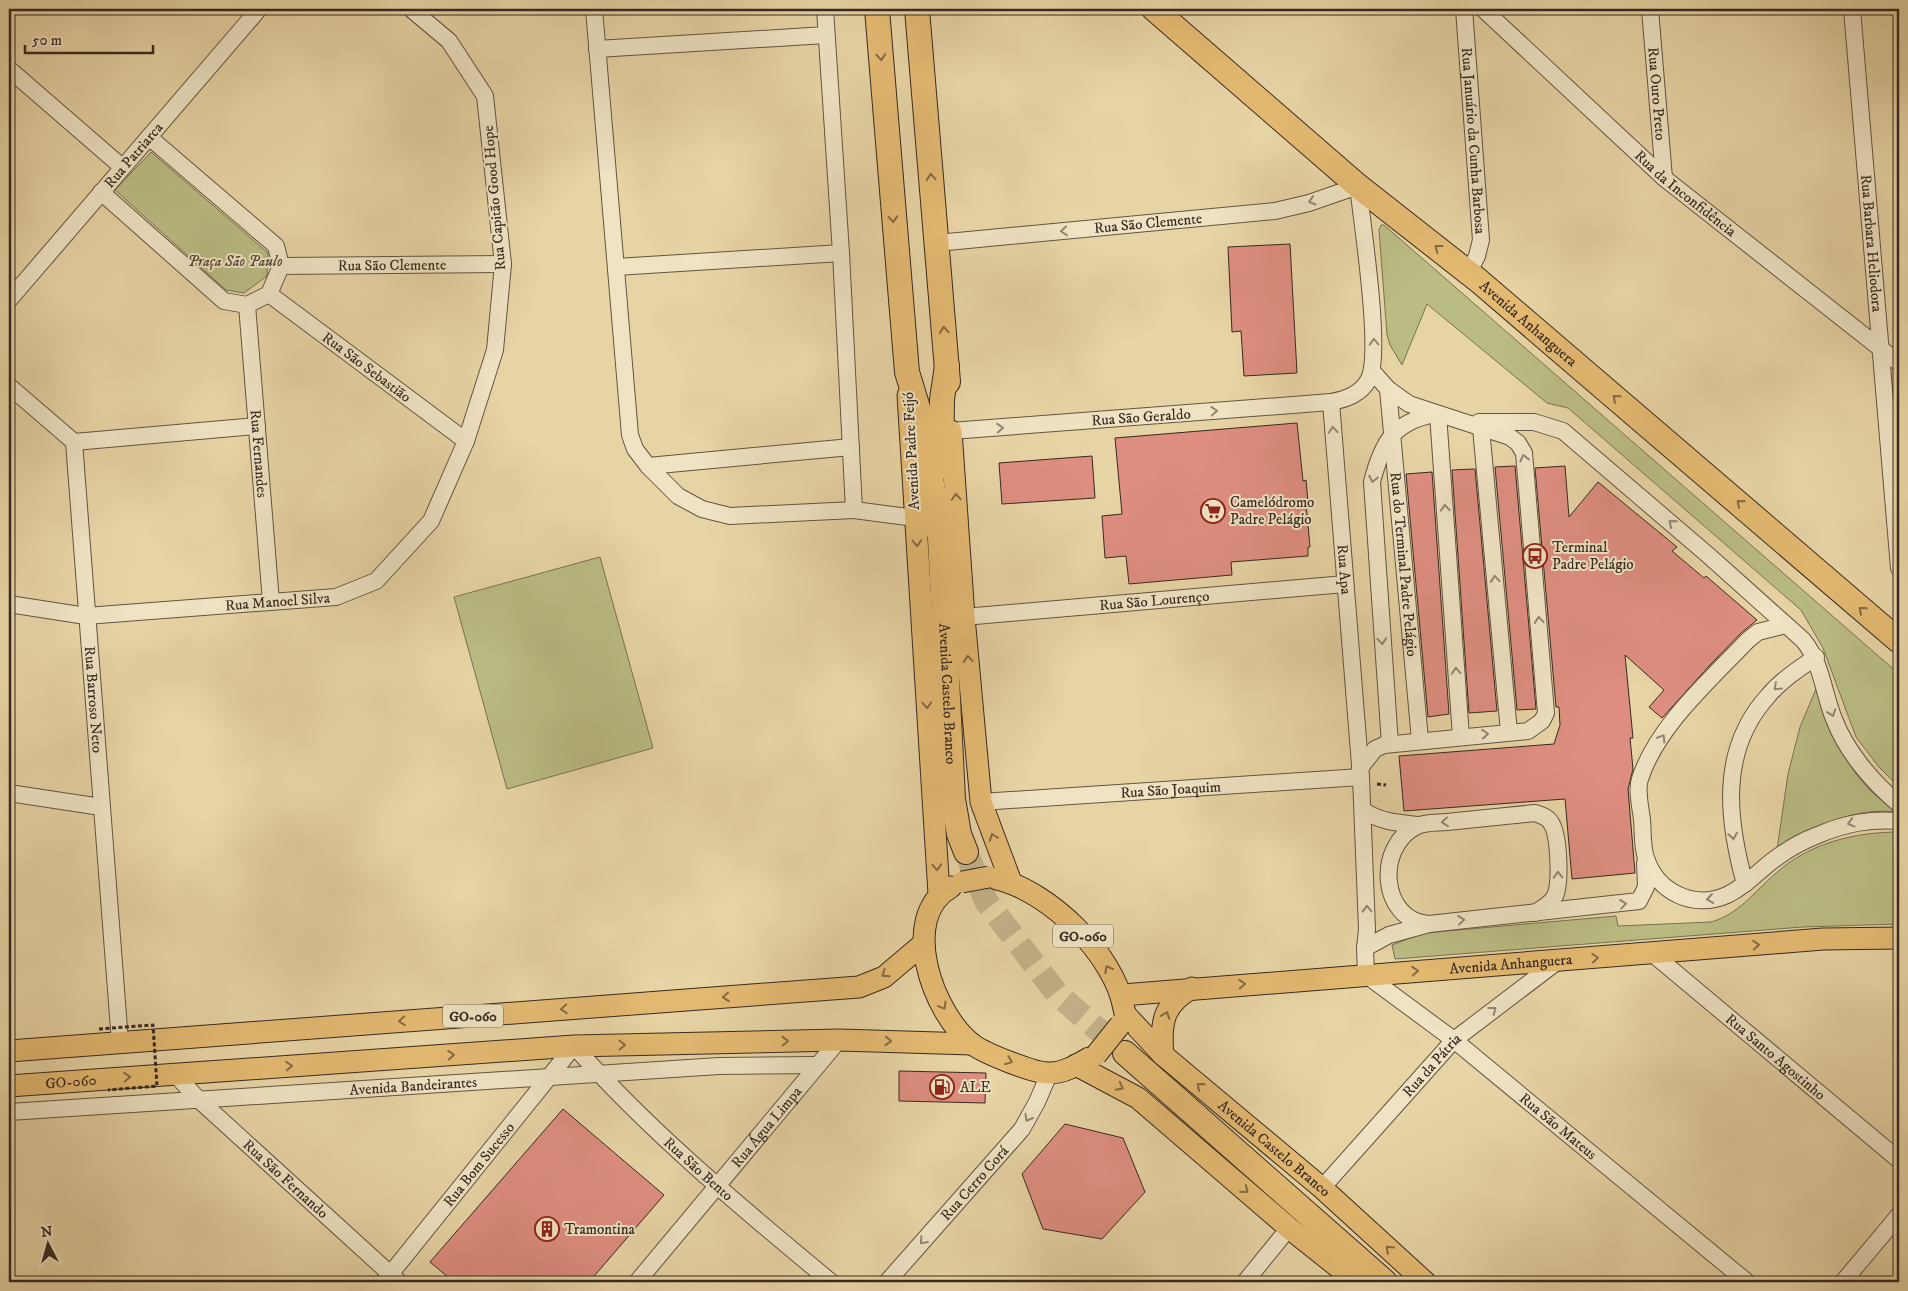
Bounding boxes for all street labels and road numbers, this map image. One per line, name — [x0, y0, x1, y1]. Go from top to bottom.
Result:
street label: Rua Ouro Preto — [1643, 46, 1670, 141]
street label: Rua Januário da Cunha Barbosa — [1457, 47, 1490, 235]
street label: Rua Patriarca — [100, 118, 168, 192]
street label: Rua Capitão Good Hope — [479, 125, 510, 271]
street label: Rua da Inconfidência — [1630, 146, 1740, 242]
street label: Rua Barbara Heliodora — [1856, 174, 1886, 313]
street label: Rua São Clemente — [1093, 209, 1203, 238]
street label: Rua São Clemente — [338, 256, 446, 275]
street label: Avenida Anhanguera — [1475, 276, 1581, 371]
street label: Rua São Sebastião — [318, 328, 415, 407]
street label: Avenida Padre Feijó — [899, 391, 924, 510]
street label: Rua São Geraldo — [1091, 405, 1191, 430]
street label: Rua Fernandes — [245, 409, 272, 498]
street label: Rua do Terminal Padre Pelágio — [1386, 471, 1421, 657]
street label: Rua Apa — [1332, 544, 1355, 596]
street label: Rua São Lourenço — [1099, 587, 1210, 615]
street label: Rua Manoel Silva — [224, 588, 331, 615]
street label: Avenida Castelo Branco — [934, 623, 960, 765]
street label: Rua Barroso Neto — [80, 645, 107, 754]
street label: Rua São Joaquim — [1120, 777, 1222, 803]
road number: GO-060 — [1053, 924, 1113, 948]
street label: Avenida Anhanguera — [1449, 950, 1574, 979]
road number: GO-060 — [443, 1004, 503, 1028]
street label: Rua Santo Agostinho — [1721, 1010, 1829, 1105]
street label: Rua da Pátria — [1399, 1029, 1466, 1101]
street label: GO-060 — [45, 1071, 97, 1093]
street label: Avenida Bandeirantes — [349, 1073, 478, 1100]
street label: Rua Água Limpa — [727, 1082, 807, 1172]
street label: Rua São Mateus — [1515, 1089, 1601, 1164]
street label: Avenida Castelo Branco — [1214, 1096, 1334, 1201]
street label: Rua Bom Sucesso — [439, 1119, 519, 1211]
street label: Rua São Bento — [659, 1133, 737, 1205]
street label: Rua São Fernando — [239, 1135, 332, 1223]
street label: Rua Cerro Corá — [937, 1141, 1013, 1225]

